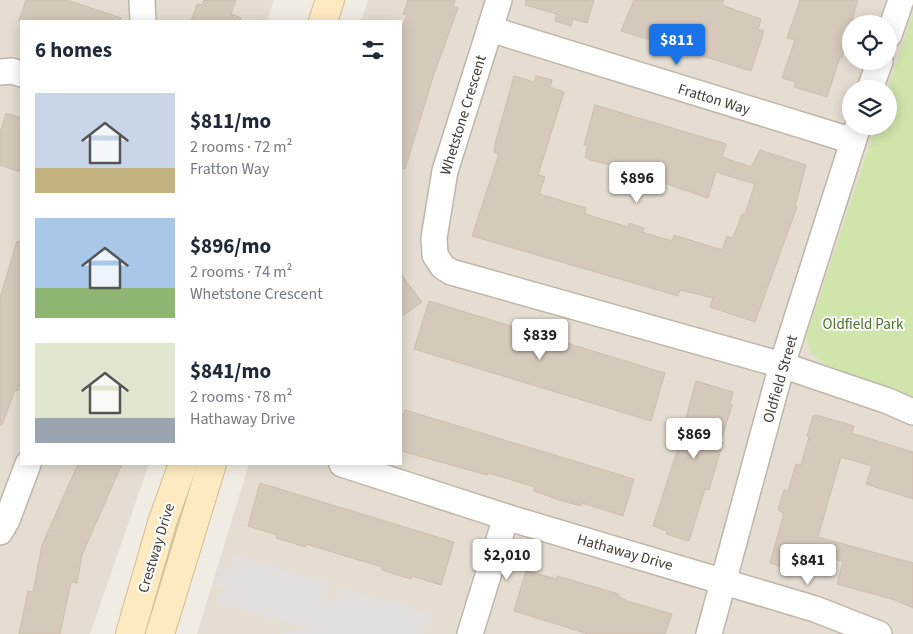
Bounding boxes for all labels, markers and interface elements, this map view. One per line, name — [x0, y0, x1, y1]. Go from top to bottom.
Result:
map controls — [842, 15, 897, 135]
button: locate — [842, 15, 897, 70]
pin: $811 — [647, 23, 707, 66]
text: $811 — [660, 29, 694, 51]
text: 6 homes — [35, 35, 112, 65]
icon: filters — [359, 36, 387, 64]
street label: Whetstone Crescent — [435, 53, 492, 178]
street label: Fratton Way — [675, 79, 753, 120]
button: layers — [842, 80, 897, 135]
text: $811/mo — [190, 106, 271, 136]
icon: home — [75, 113, 135, 173]
text: 2 rooms · 72 m² — [190, 136, 292, 158]
text: Fratton Way — [190, 158, 269, 180]
pin: $896 — [607, 162, 667, 204]
text: $896 — [620, 167, 654, 189]
text: $896/mo — [190, 231, 271, 261]
icon: home — [75, 238, 135, 298]
text: 2 rooms · 74 m² — [190, 261, 292, 283]
text: Whetstone Crescent — [190, 283, 323, 305]
park label: Oldfield Park — [823, 314, 904, 335]
pin: $839 — [510, 318, 570, 361]
text: $839 — [523, 324, 557, 346]
street label: Oldfield Street — [758, 333, 803, 425]
text: $841/mo — [190, 356, 271, 386]
icon: home — [75, 363, 135, 423]
text: 2 rooms · 78 m² — [190, 386, 292, 408]
text: Hathaway Drive — [190, 408, 295, 430]
pin: $869 — [664, 418, 724, 460]
text: $869 — [677, 423, 711, 445]
street label: Crestway Drive — [133, 501, 180, 596]
street label: Hathaway Drive — [575, 529, 675, 576]
pin: $2,010 — [466, 538, 548, 581]
text: $2,010 — [483, 544, 531, 566]
pin: $841 — [778, 544, 838, 586]
text: $841 — [791, 549, 825, 571]

